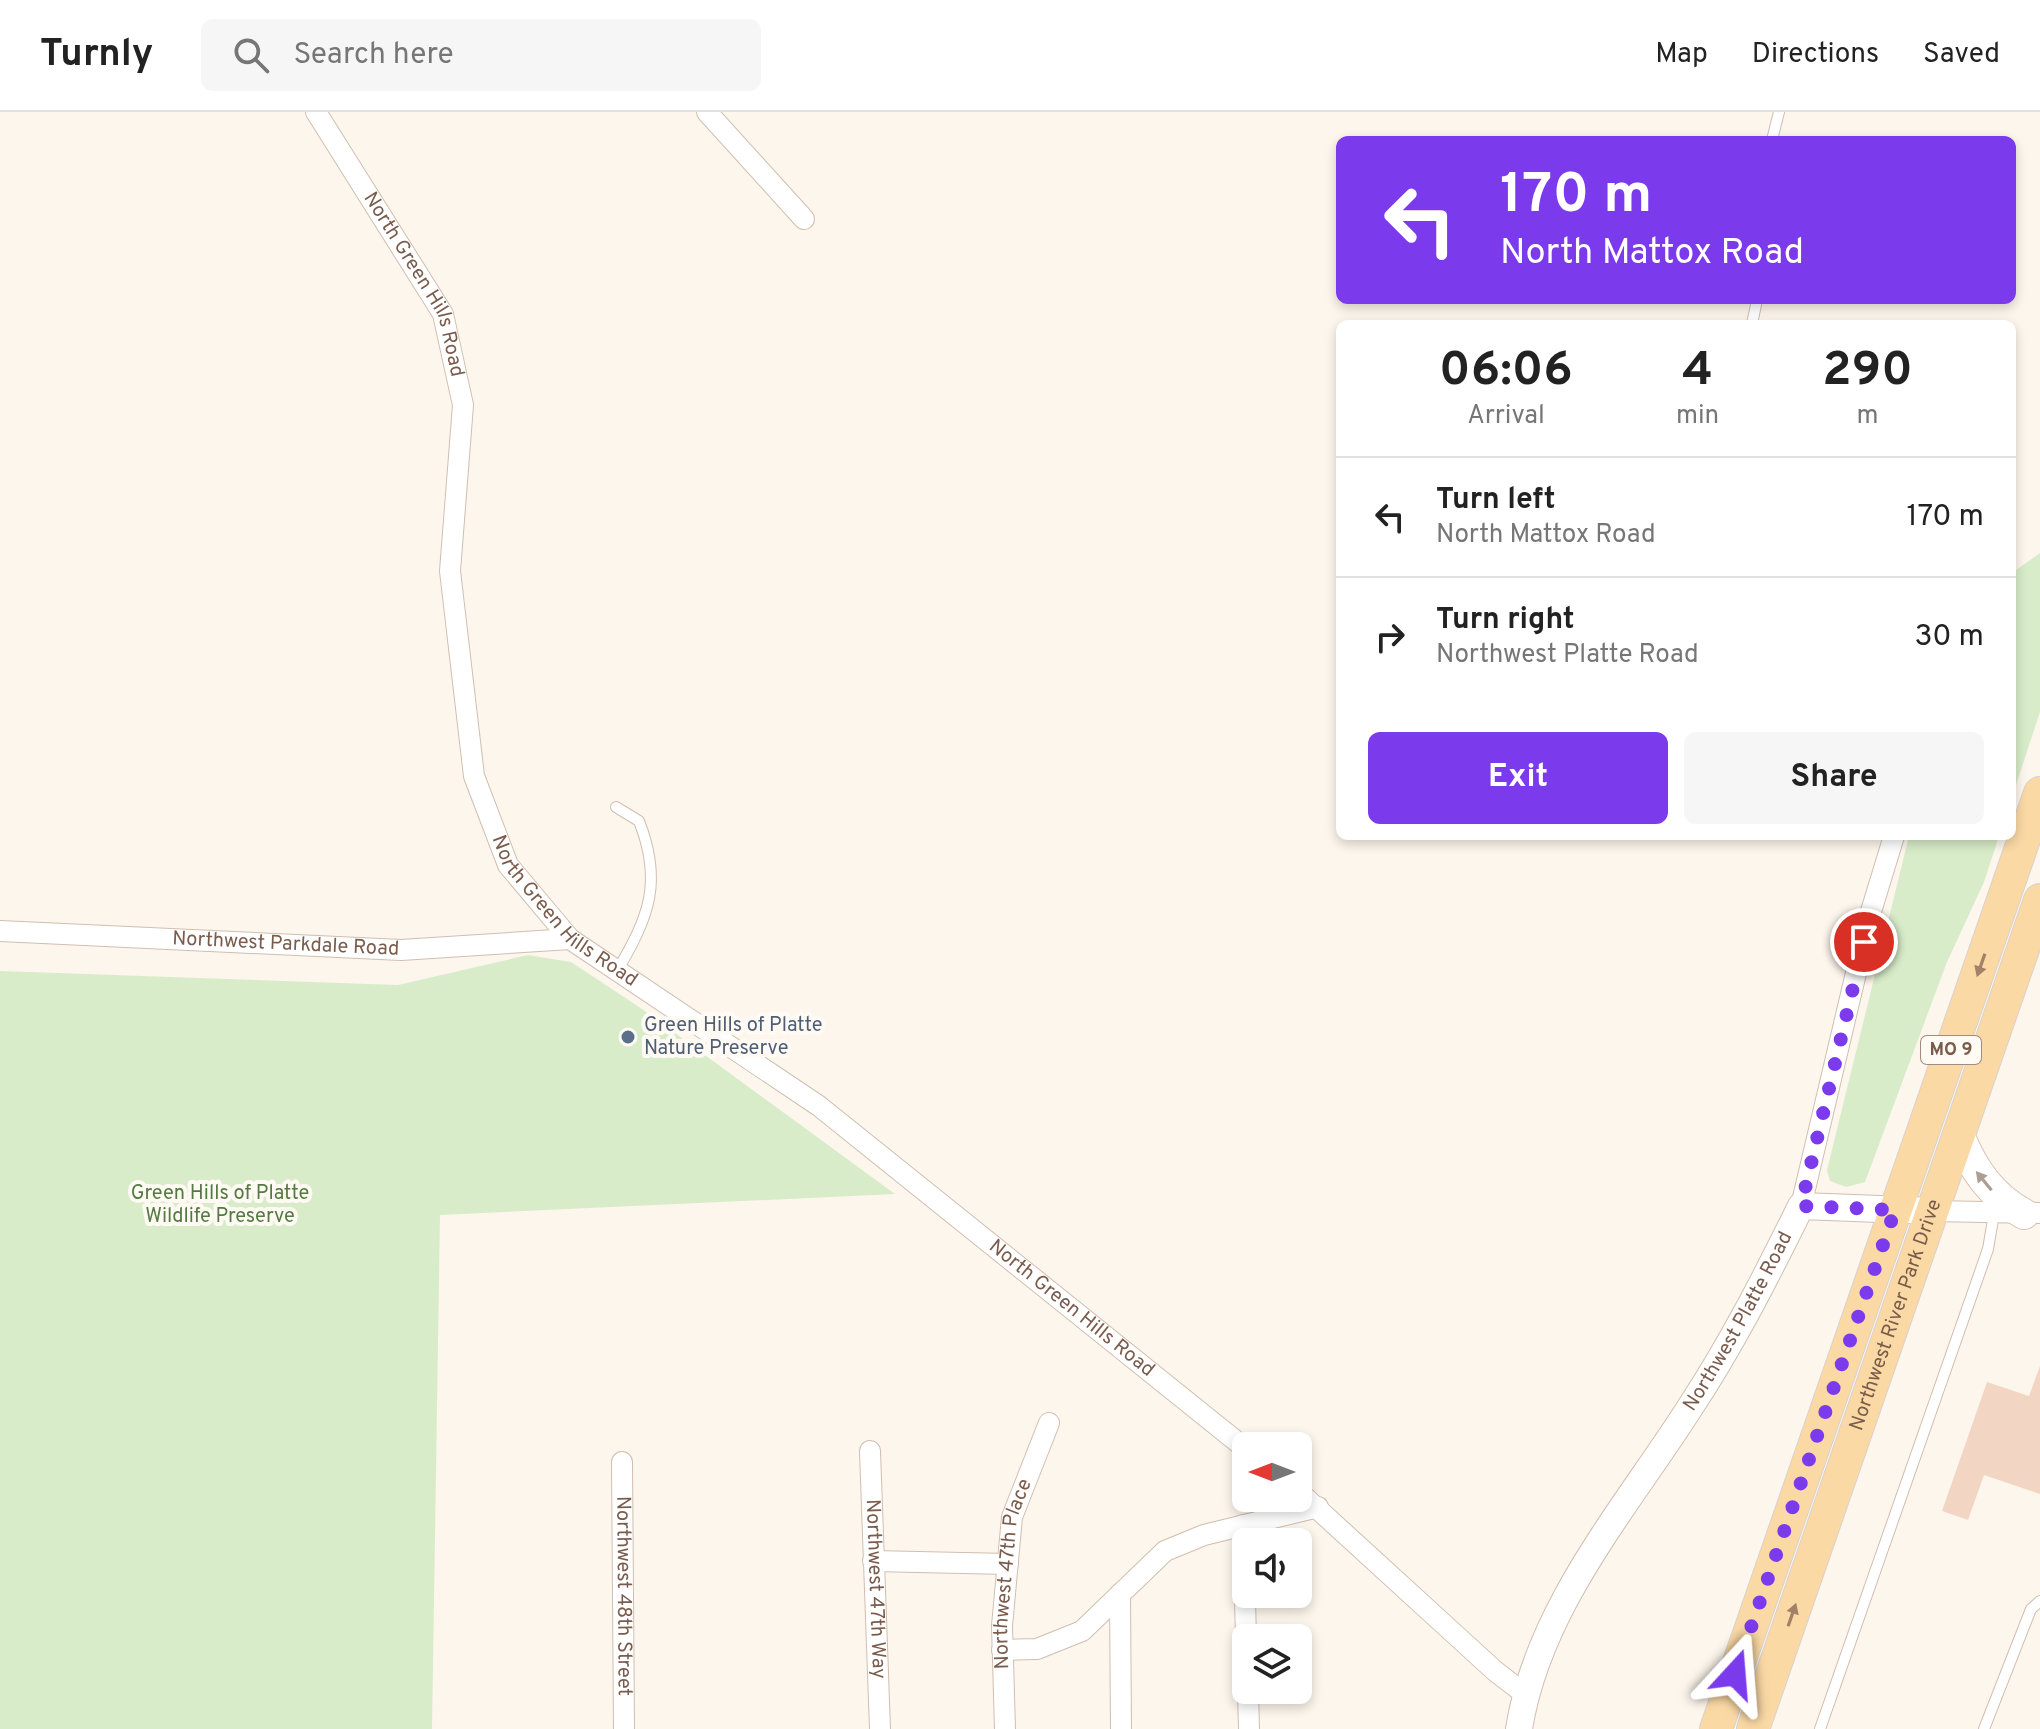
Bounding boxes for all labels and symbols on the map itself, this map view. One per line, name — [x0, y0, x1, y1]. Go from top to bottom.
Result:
street label: North Green Hills Road — [357, 187, 469, 380]
street label: North Green Hills Road — [485, 832, 642, 993]
pin — [1830, 908, 1898, 976]
street label: Northwest Parkdale Road — [172, 926, 400, 963]
one-way arrow — [1974, 953, 1987, 977]
place label: Green Hills of Platte Nature Preserve — [644, 1013, 823, 1062]
marker: Green Hills of Platte Nature Preserve — [619, 1028, 637, 1046]
road number: MO 9 — [1921, 1036, 1981, 1064]
one-way arrow — [1977, 1171, 1993, 1191]
park label: Green Hills of Platte Wildlife Preserve — [131, 1181, 309, 1230]
street label: Northwest River Park Drive — [1844, 1196, 1948, 1434]
street label: Northwest Platte Road — [1678, 1227, 1799, 1417]
street label: North Green Hills Road — [983, 1234, 1160, 1383]
north arrow — [1232, 1432, 1312, 1512]
street label: Northwest 47th Place — [989, 1475, 1039, 1670]
street label: Northwest 48th Street — [609, 1496, 637, 1696]
street label: Northwest 47th Way — [859, 1499, 891, 1679]
one-way arrow — [1786, 1603, 1798, 1627]
position arrow — [1693, 1632, 1777, 1716]

